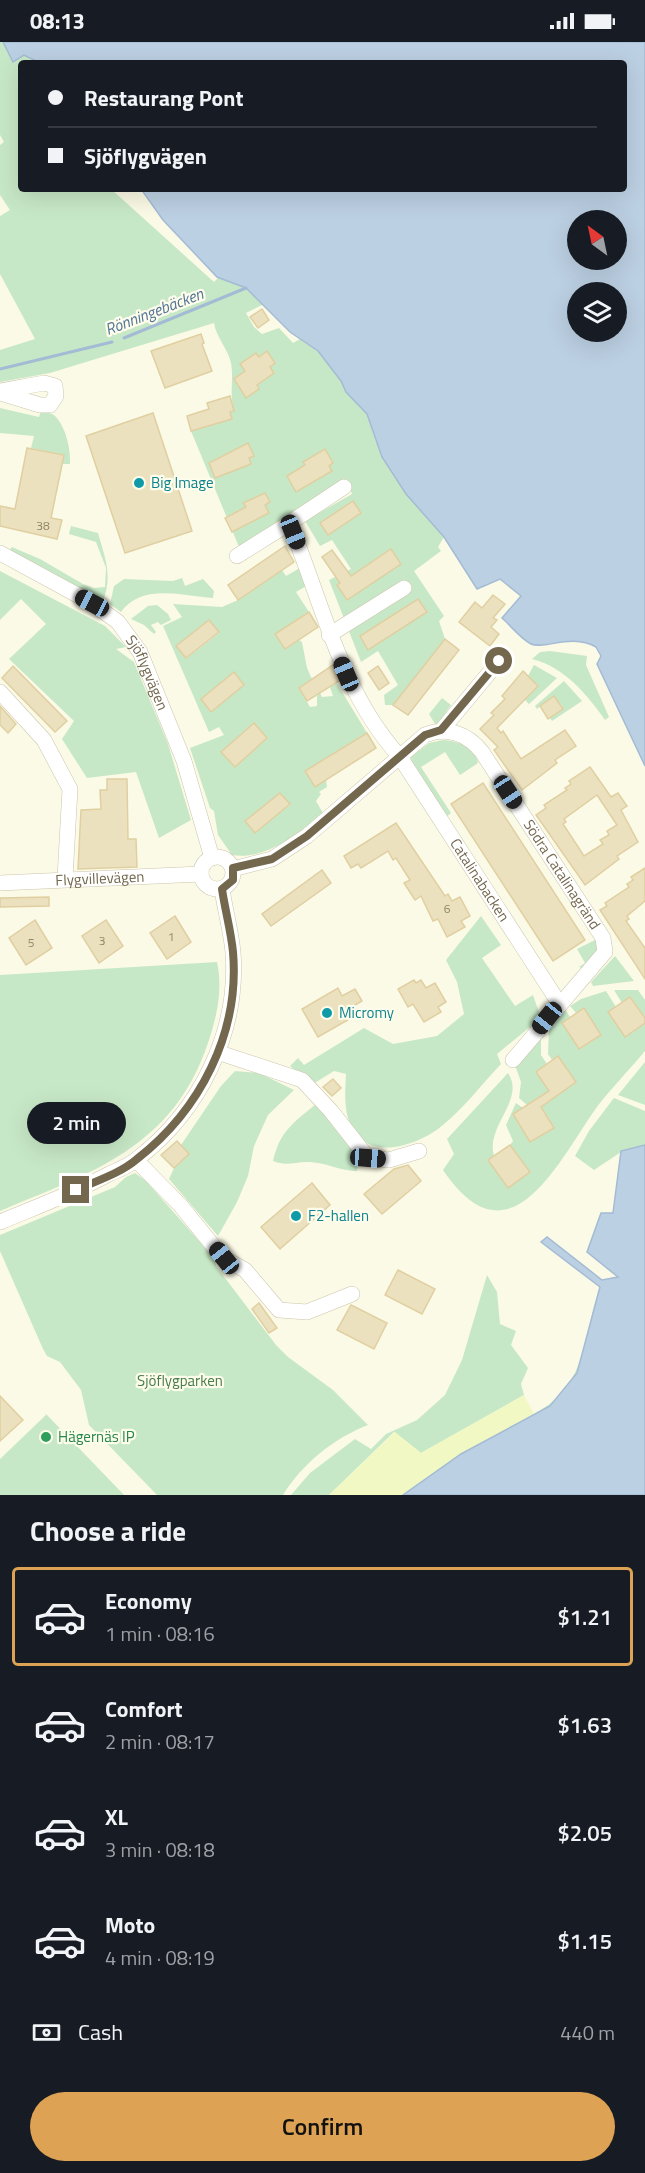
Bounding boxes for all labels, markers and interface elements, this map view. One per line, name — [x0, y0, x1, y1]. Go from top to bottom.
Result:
text: 08:13 — [30, 4, 85, 38]
text: Restaurang Pont — [84, 81, 244, 115]
text: Sjöflygvägen — [84, 139, 207, 173]
north arrow — [567, 210, 627, 270]
map controls — [567, 210, 627, 342]
water label: Rönningebäcken — [101, 281, 208, 341]
button: layers — [567, 282, 627, 342]
place label: Big Image — [151, 471, 214, 494]
marker: Big Image — [132, 476, 146, 490]
car — [278, 512, 308, 552]
house number: 38 — [36, 516, 50, 535]
car — [72, 587, 112, 619]
street label: Sjöflygvägen — [120, 630, 174, 714]
route start — [485, 647, 512, 674]
car — [331, 654, 361, 694]
car — [491, 772, 525, 812]
street label: Södra Catalinagränd — [518, 815, 607, 934]
street label: Catalinabacken — [444, 834, 516, 926]
street label: Flygvillevägen — [55, 865, 145, 892]
house number: 6 — [444, 899, 451, 918]
house number: 1 — [168, 927, 174, 946]
house number: 3 — [99, 931, 105, 950]
house number: 5 — [28, 933, 35, 952]
car — [529, 998, 565, 1038]
place label: Micromy — [339, 1001, 394, 1024]
marker: Micromy — [320, 1006, 334, 1020]
callout: 2 min — [26, 1103, 125, 1145]
text: 2 min — [52, 1107, 101, 1138]
car — [349, 1148, 387, 1168]
route end — [62, 1176, 89, 1203]
place label: F2-hallen — [308, 1204, 369, 1227]
marker: F2-hallen — [289, 1209, 303, 1223]
car — [206, 1238, 242, 1278]
park label: Sjöflygparken — [137, 1369, 223, 1392]
place label: Hägernäs IP — [58, 1425, 135, 1448]
marker: Hägernäs IP — [39, 1430, 53, 1444]
text: Choose a ride — [30, 1510, 186, 1551]
text: Economy — [105, 1584, 192, 1618]
icon: car — [33, 1590, 87, 1644]
text: $1.21 — [557, 1600, 612, 1634]
text: 1 min · 08:16 — [105, 1618, 215, 1649]
text: Comfort — [105, 1692, 183, 1726]
icon: car — [33, 1698, 87, 1752]
text: $1.63 — [557, 1708, 612, 1742]
text: 2 min · 08:17 — [105, 1726, 215, 1757]
text: XL — [105, 1800, 128, 1834]
icon: car — [33, 1806, 87, 1860]
text: $2.05 — [557, 1816, 612, 1850]
text: 3 min · 08:18 — [105, 1834, 215, 1865]
text: Moto — [105, 1908, 155, 1942]
icon: car — [33, 1914, 87, 1968]
text: $1.15 — [557, 1924, 612, 1958]
text: 4 min · 08:19 — [105, 1942, 215, 1973]
text: Cash — [78, 2015, 123, 2049]
icon: cash — [30, 2016, 63, 2049]
text: 440 m — [560, 2017, 615, 2048]
button: Confirm — [30, 2092, 615, 2161]

